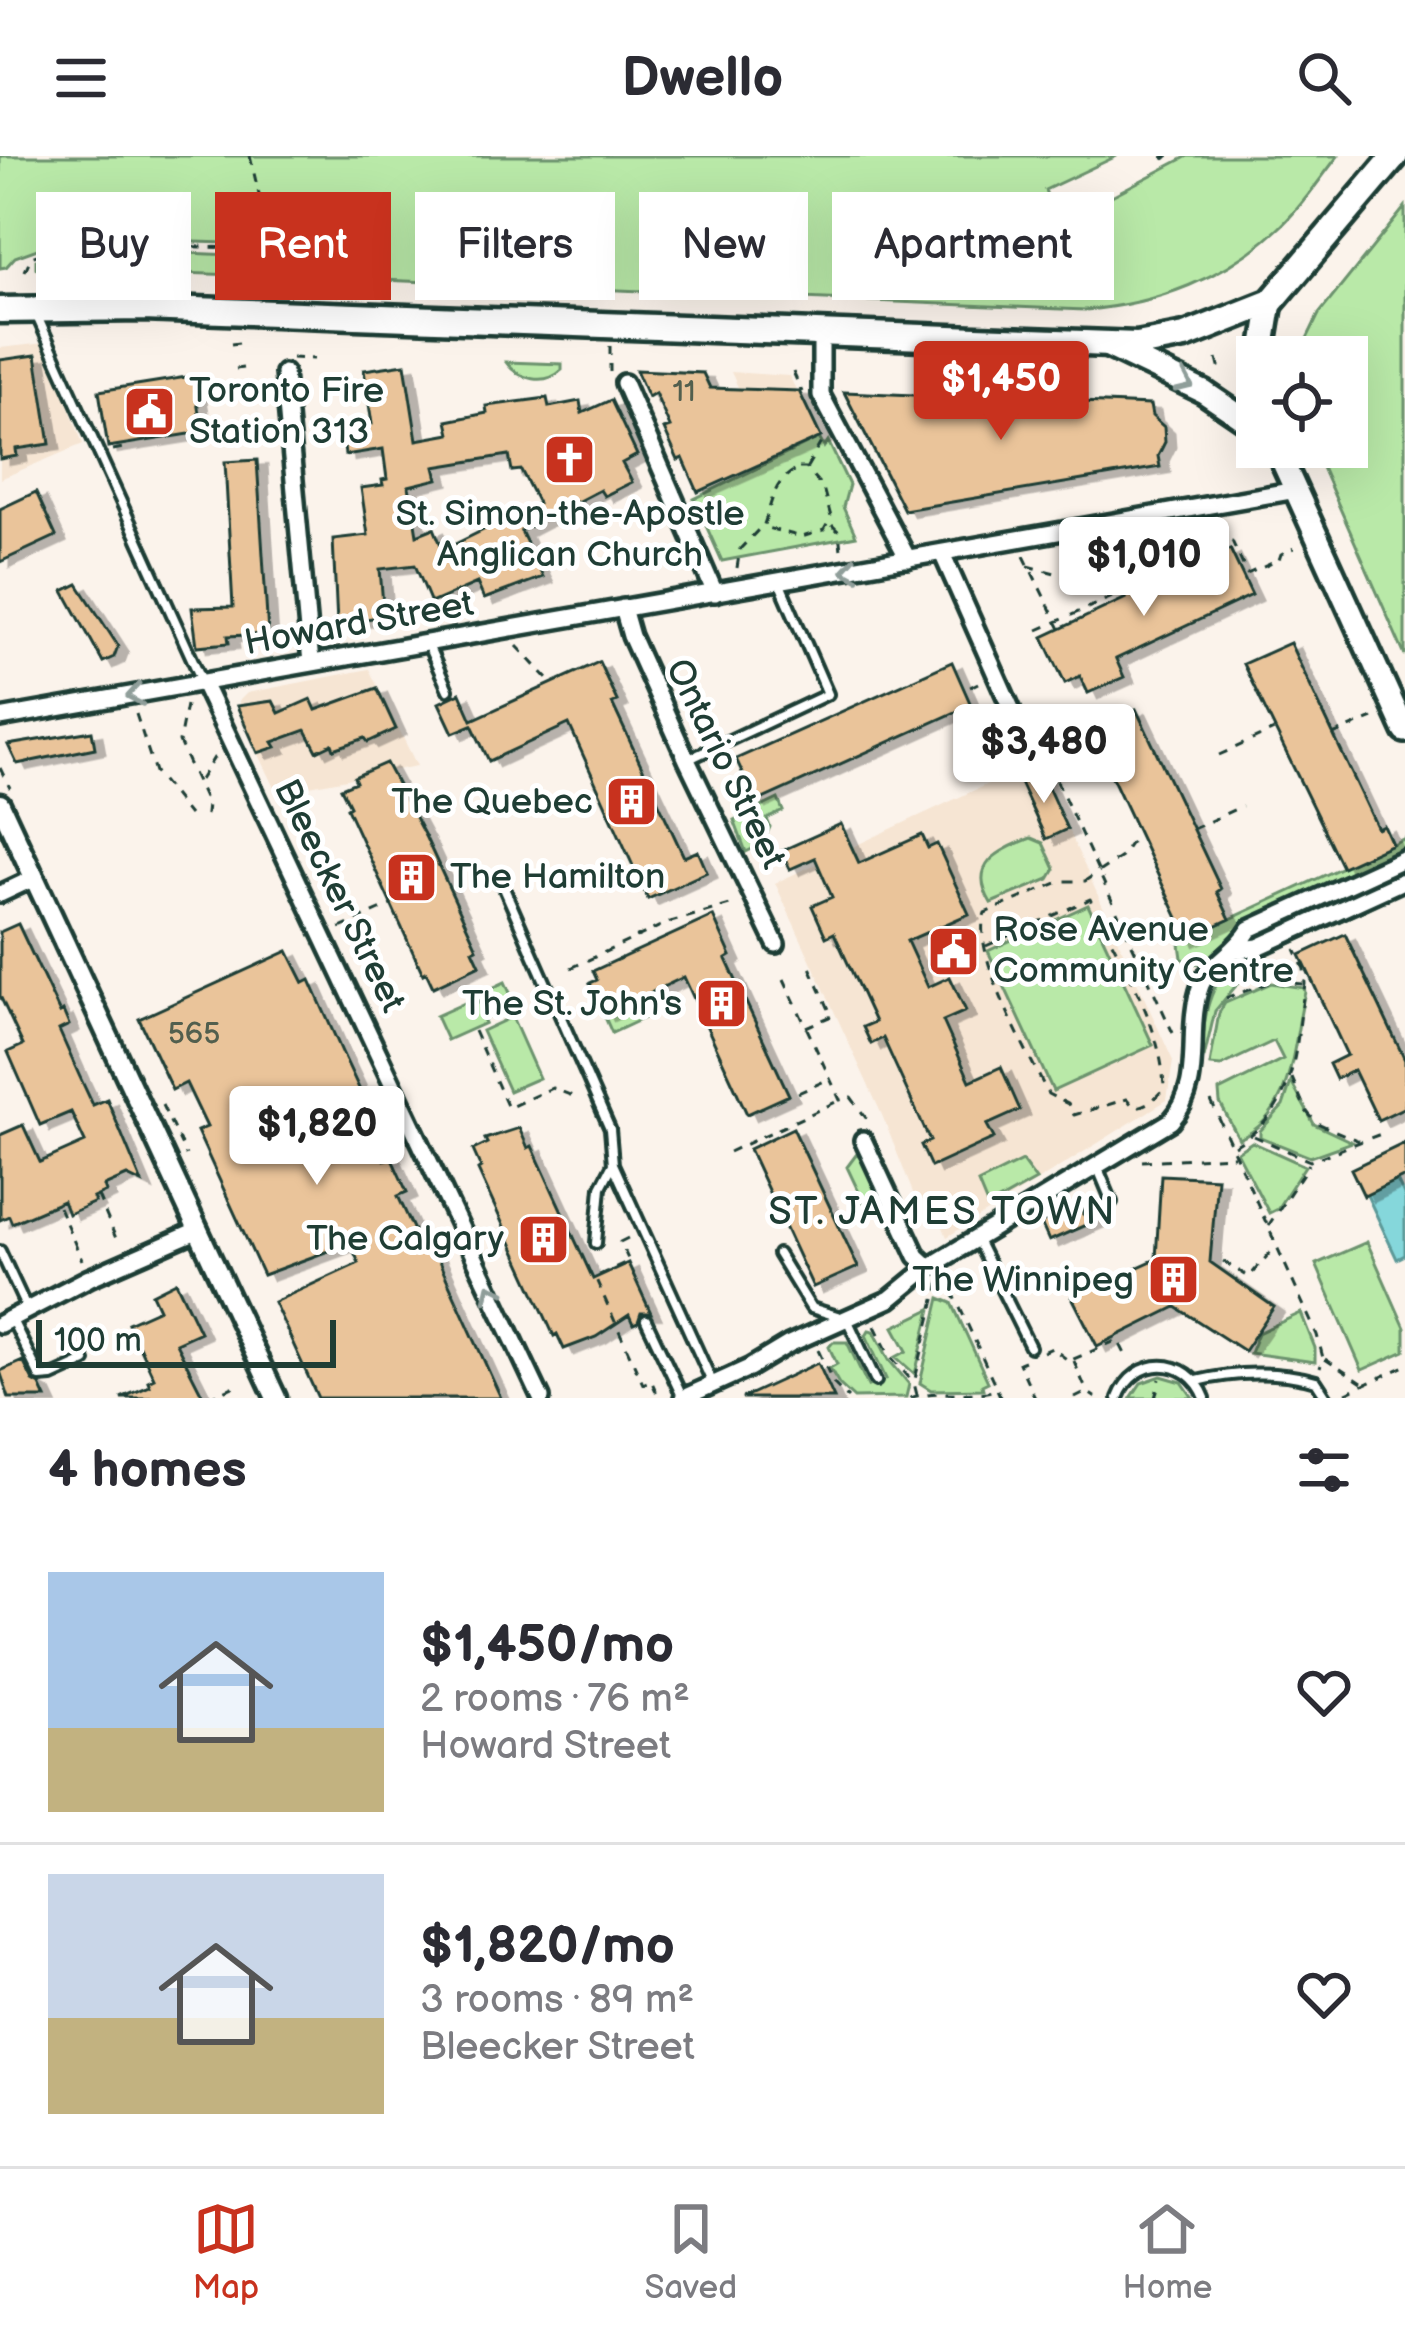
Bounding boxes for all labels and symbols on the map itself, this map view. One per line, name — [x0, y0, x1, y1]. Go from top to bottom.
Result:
pin: $1,450 — [903, 341, 1099, 443]
one-way arrow — [1172, 369, 1194, 393]
place label: Toronto Fire Station 313 — [189, 370, 384, 454]
house number: 11 — [672, 374, 696, 410]
public building icon: Toronto Fire Station 313 — [122, 384, 178, 440]
church icon: St. Simon-the-Apostle Anglican Church — [542, 431, 598, 487]
place label: St. Simon-the-Apostle Anglican Church — [395, 493, 745, 577]
pin: $1,010 — [1046, 517, 1242, 619]
one-way arrow — [840, 556, 860, 581]
street label: Howard Street — [241, 583, 477, 665]
street label: Ontario Street — [656, 652, 794, 876]
one-way arrow — [125, 681, 145, 707]
pin: $3,480 — [946, 704, 1142, 806]
street label: Bleecker Street — [264, 773, 414, 1019]
building icon: The Quebec — [604, 774, 660, 830]
place label: The Quebec — [391, 781, 593, 824]
building icon: The Hamilton — [383, 849, 439, 905]
place label: The Hamilton — [450, 856, 665, 899]
place label: Rose Avenue Community Centre — [993, 909, 1294, 993]
public building icon: Rose Avenue Community Centre — [926, 923, 982, 979]
building icon: The St. John's — [693, 976, 749, 1032]
place label: The St. John's — [462, 983, 682, 1026]
house number: 565 — [168, 1016, 220, 1052]
pin: $1,820 — [219, 1086, 415, 1188]
district label: ST. JAMES TOWN — [768, 1189, 1118, 1236]
building icon: The Calgary — [515, 1211, 571, 1267]
place label: The Calgary — [306, 1218, 505, 1261]
building icon: The Winnipeg — [1145, 1252, 1201, 1308]
place label: The Winnipeg — [912, 1259, 1134, 1302]
one-way arrow — [483, 1283, 506, 1304]
scale bar — [36, 1314, 336, 1367]

